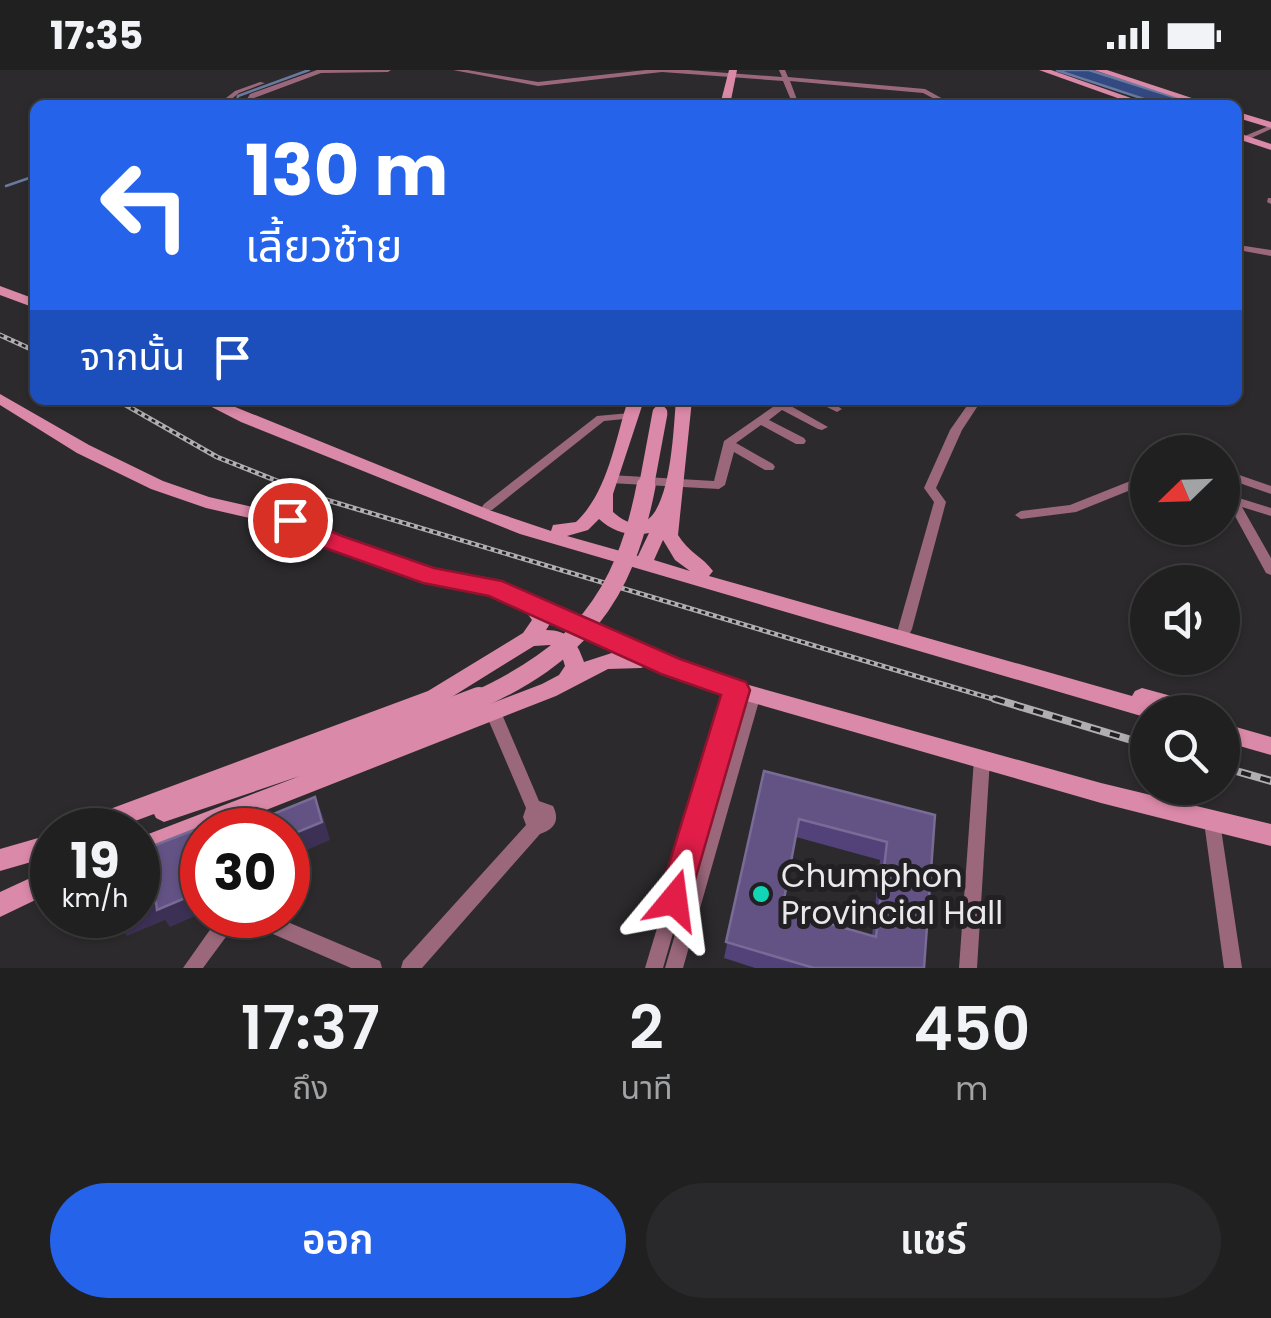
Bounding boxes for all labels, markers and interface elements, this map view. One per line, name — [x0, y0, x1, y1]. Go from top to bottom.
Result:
text: 17:35 — [50, 9, 143, 62]
text: 130 m — [245, 121, 448, 220]
icon: left — [80, 140, 210, 270]
text: เลี้ยวซ้าย — [245, 215, 402, 278]
text: จากนั้น — [80, 330, 185, 383]
icon: arrive — [205, 330, 260, 385]
north arrow — [1130, 435, 1240, 545]
map controls — [1130, 435, 1240, 805]
pin — [248, 478, 333, 563]
icon: arrive — [263, 493, 318, 548]
button: sound — [1130, 565, 1240, 675]
button: search — [1130, 695, 1240, 805]
speed limit sign: 30 — [180, 808, 310, 938]
text: 19 — [70, 825, 120, 896]
position arrow — [622, 848, 726, 952]
place label: Chumphon Provincial Hall — [781, 853, 1003, 935]
text: km/h — [62, 881, 128, 916]
marker: Chumphon Provincial Hall — [750, 883, 772, 905]
text: 17:37 — [241, 986, 380, 1070]
text: 2 — [629, 986, 664, 1070]
text: 450 — [913, 987, 1030, 1071]
text: ถึง — [292, 1065, 328, 1110]
text: นาที — [621, 1065, 673, 1110]
text: m — [955, 1066, 988, 1111]
button: ออก — [50, 1183, 626, 1298]
button: แชร์ — [646, 1183, 1221, 1298]

